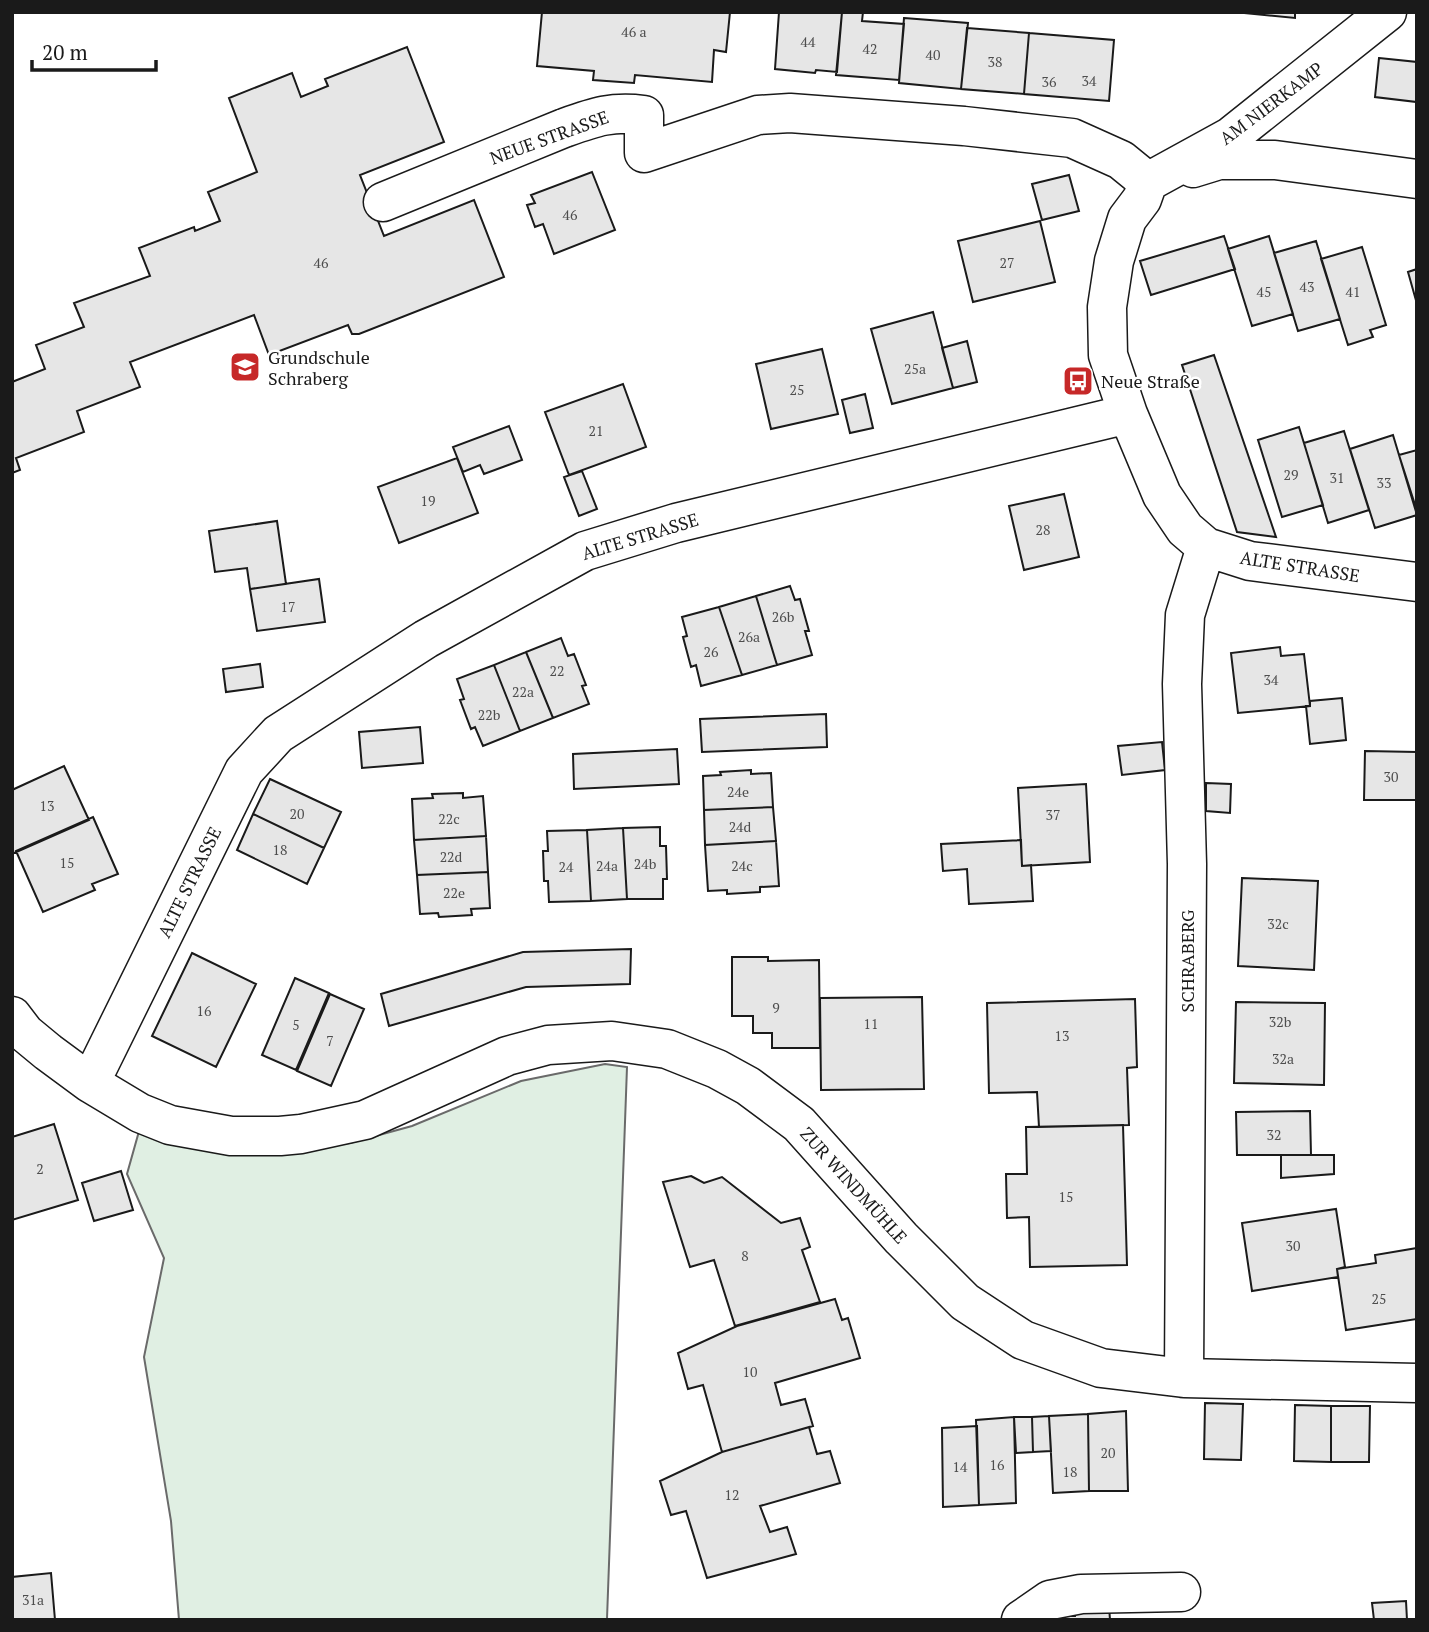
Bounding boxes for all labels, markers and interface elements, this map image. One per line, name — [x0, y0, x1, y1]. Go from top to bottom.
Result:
house number: 46 a — [621, 22, 647, 41]
scale bar — [32, 28, 156, 72]
house number: 44 — [801, 32, 816, 51]
text: 20 m — [42, 38, 88, 66]
house number: 42 — [863, 39, 877, 58]
house number: 40 — [926, 45, 940, 64]
house number: 38 — [988, 52, 1002, 71]
street label: AM NIERKAMP — [1214, 56, 1328, 150]
house number: 34 — [1082, 71, 1097, 90]
house number: 36 — [1042, 72, 1057, 91]
street label: NEUE STRASSE — [486, 104, 612, 170]
house number: 46 — [563, 205, 578, 224]
house number: 46 — [314, 253, 329, 272]
house number: 27 — [1000, 253, 1014, 272]
house number: 43 — [1300, 277, 1314, 296]
house number: 45 — [1257, 282, 1271, 301]
house number: 41 — [1346, 282, 1360, 301]
place label: Grundschule Schraberg — [268, 345, 370, 390]
school or university icon: Grundschule Schraberg — [228, 350, 262, 384]
house number: 25a — [904, 359, 926, 378]
bus stop icon: Neue Straße — [1061, 364, 1095, 398]
place label: Neue Straße — [1101, 369, 1200, 393]
house number: 25 — [790, 380, 804, 399]
house number: 21 — [589, 421, 603, 440]
house number: 29 — [1284, 465, 1298, 484]
house number: 31 — [1330, 468, 1344, 487]
house number: 33 — [1377, 473, 1391, 492]
house number: 19 — [421, 491, 435, 510]
street label: ALTE STRASSE — [579, 507, 701, 565]
house number: 28 — [1036, 520, 1050, 539]
street label: ALTE STRASSE — [1238, 545, 1362, 587]
house number: 17 — [281, 597, 295, 616]
house number: 26b — [772, 607, 795, 626]
house number: 26a — [738, 627, 760, 646]
house number: 26 — [704, 642, 719, 661]
house number: 22 — [550, 661, 564, 680]
house number: 34 — [1264, 670, 1279, 689]
house number: 22a — [512, 682, 534, 701]
house number: 22b — [478, 705, 501, 724]
house number: 30 — [1384, 767, 1398, 786]
house number: 24e — [727, 782, 749, 801]
house number: 13 — [40, 796, 54, 815]
house number: 20 — [290, 804, 304, 823]
house number: 37 — [1046, 805, 1060, 824]
house number: 22c — [438, 809, 460, 828]
house number: 24d — [729, 817, 752, 836]
street label: ALTE STRASSE — [152, 822, 226, 942]
house number: 18 — [273, 840, 287, 859]
house number: 22d — [440, 847, 463, 866]
house number: 15 — [60, 853, 74, 872]
house number: 24b — [634, 854, 657, 873]
house number: 24a — [596, 856, 618, 875]
house number: 24c — [731, 856, 753, 875]
house number: 24 — [559, 857, 574, 876]
house number: 22e — [443, 883, 465, 902]
street label: SCHRABERG — [1175, 909, 1199, 1012]
house number: 32c — [1267, 914, 1289, 933]
house number: 9 — [772, 998, 780, 1017]
house number: 16 — [197, 1001, 212, 1020]
house number: 32b — [1269, 1012, 1292, 1031]
house number: 11 — [864, 1014, 878, 1033]
house number: 5 — [292, 1015, 300, 1034]
house number: 13 — [1055, 1026, 1069, 1045]
house number: 7 — [326, 1031, 334, 1050]
house number: 32a — [1272, 1049, 1294, 1068]
street label: ZUR WINDMÜHLE — [795, 1122, 913, 1248]
house number: 32 — [1267, 1125, 1281, 1144]
house number: 2 — [36, 1159, 44, 1178]
house number: 15 — [1059, 1187, 1073, 1206]
house number: 30 — [1286, 1236, 1300, 1255]
house number: 8 — [741, 1246, 749, 1265]
house number: 25 — [1372, 1289, 1386, 1308]
house number: 10 — [743, 1362, 757, 1381]
house number: 20 — [1101, 1443, 1115, 1462]
house number: 16 — [990, 1455, 1005, 1474]
house number: 14 — [953, 1457, 968, 1476]
house number: 18 — [1063, 1462, 1077, 1481]
house number: 12 — [725, 1485, 739, 1504]
house number: 31a — [22, 1590, 44, 1609]

